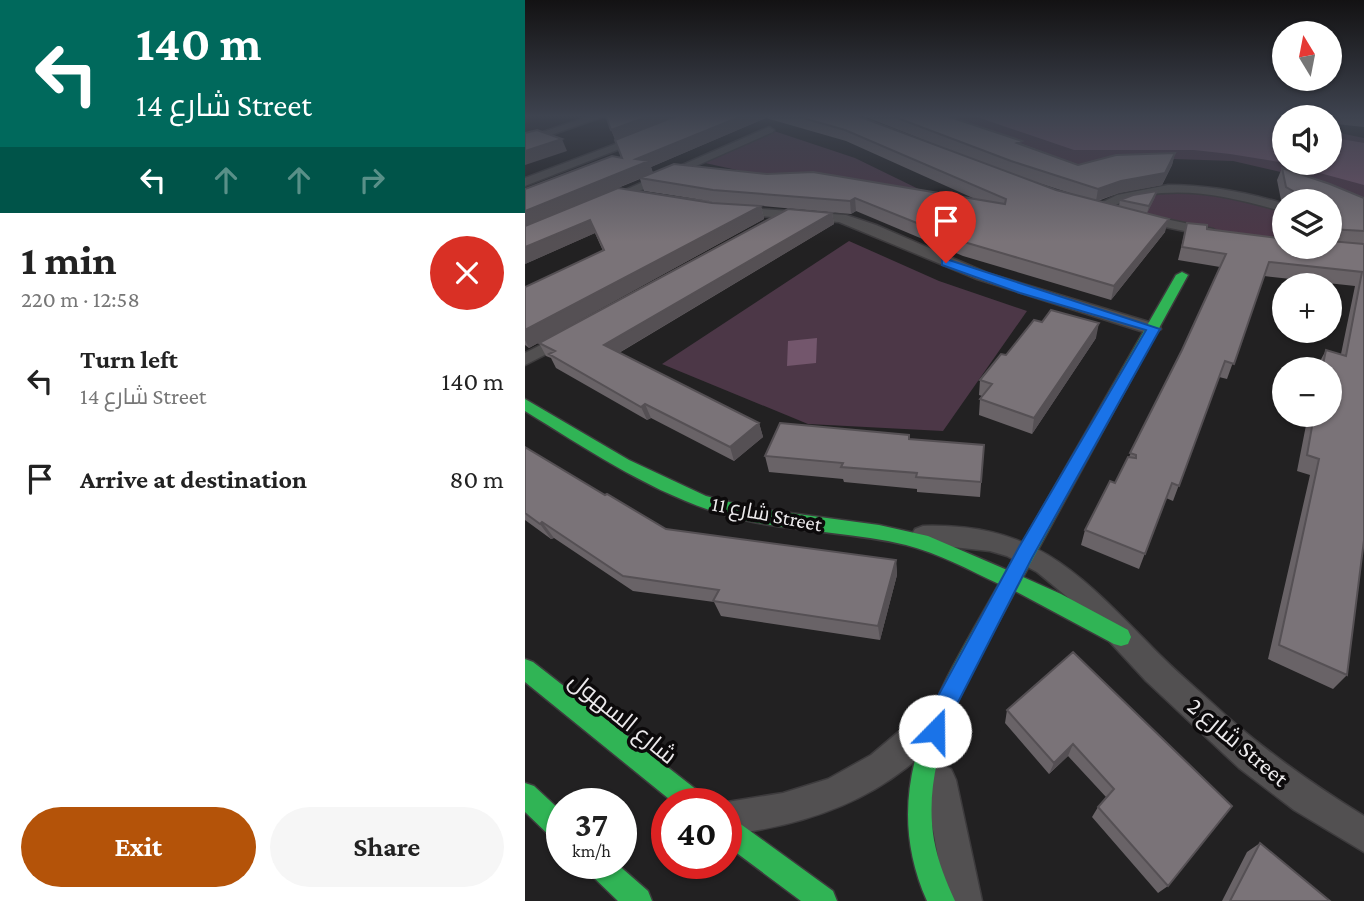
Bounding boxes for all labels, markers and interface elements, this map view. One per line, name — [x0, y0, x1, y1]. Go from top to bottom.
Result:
text: 140 m — [136, 16, 261, 71]
north arrow — [1272, 21, 1342, 91]
map controls — [1272, 21, 1342, 427]
icon: left — [21, 28, 112, 119]
text: شارع 14 Street — [136, 87, 312, 123]
button: sound — [1272, 105, 1342, 175]
icon: left — [134, 161, 172, 199]
icon: ahead — [207, 161, 245, 199]
icon: ahead — [280, 161, 318, 199]
icon: right — [353, 161, 391, 199]
button: layers — [1272, 189, 1342, 259]
pin — [916, 191, 976, 263]
icon: arrive — [927, 202, 965, 240]
text: 1 min — [21, 236, 117, 283]
button: close — [430, 236, 504, 310]
button: + — [1272, 273, 1342, 343]
text: 220 m · 12:58 — [21, 286, 140, 312]
text: Turn left — [80, 345, 178, 374]
button: − — [1272, 357, 1342, 427]
icon: left — [21, 362, 59, 400]
text: 140 m — [442, 367, 504, 396]
text: شارع 14 Street — [80, 383, 206, 409]
icon: arrive — [21, 460, 59, 498]
text: Arrive at destination — [80, 465, 307, 494]
text: 80 m — [450, 465, 504, 494]
street label: شارع 11 Street — [709, 492, 825, 539]
street label: شارع السهول — [562, 666, 682, 771]
street label: شارع 2 Street — [1181, 692, 1295, 795]
position arrow — [898, 694, 972, 768]
speed limit sign: 40 — [651, 788, 742, 879]
text: 37 — [575, 805, 608, 844]
button: Exit — [21, 807, 256, 887]
button: Share — [270, 807, 504, 887]
text: km/h — [572, 841, 611, 861]

